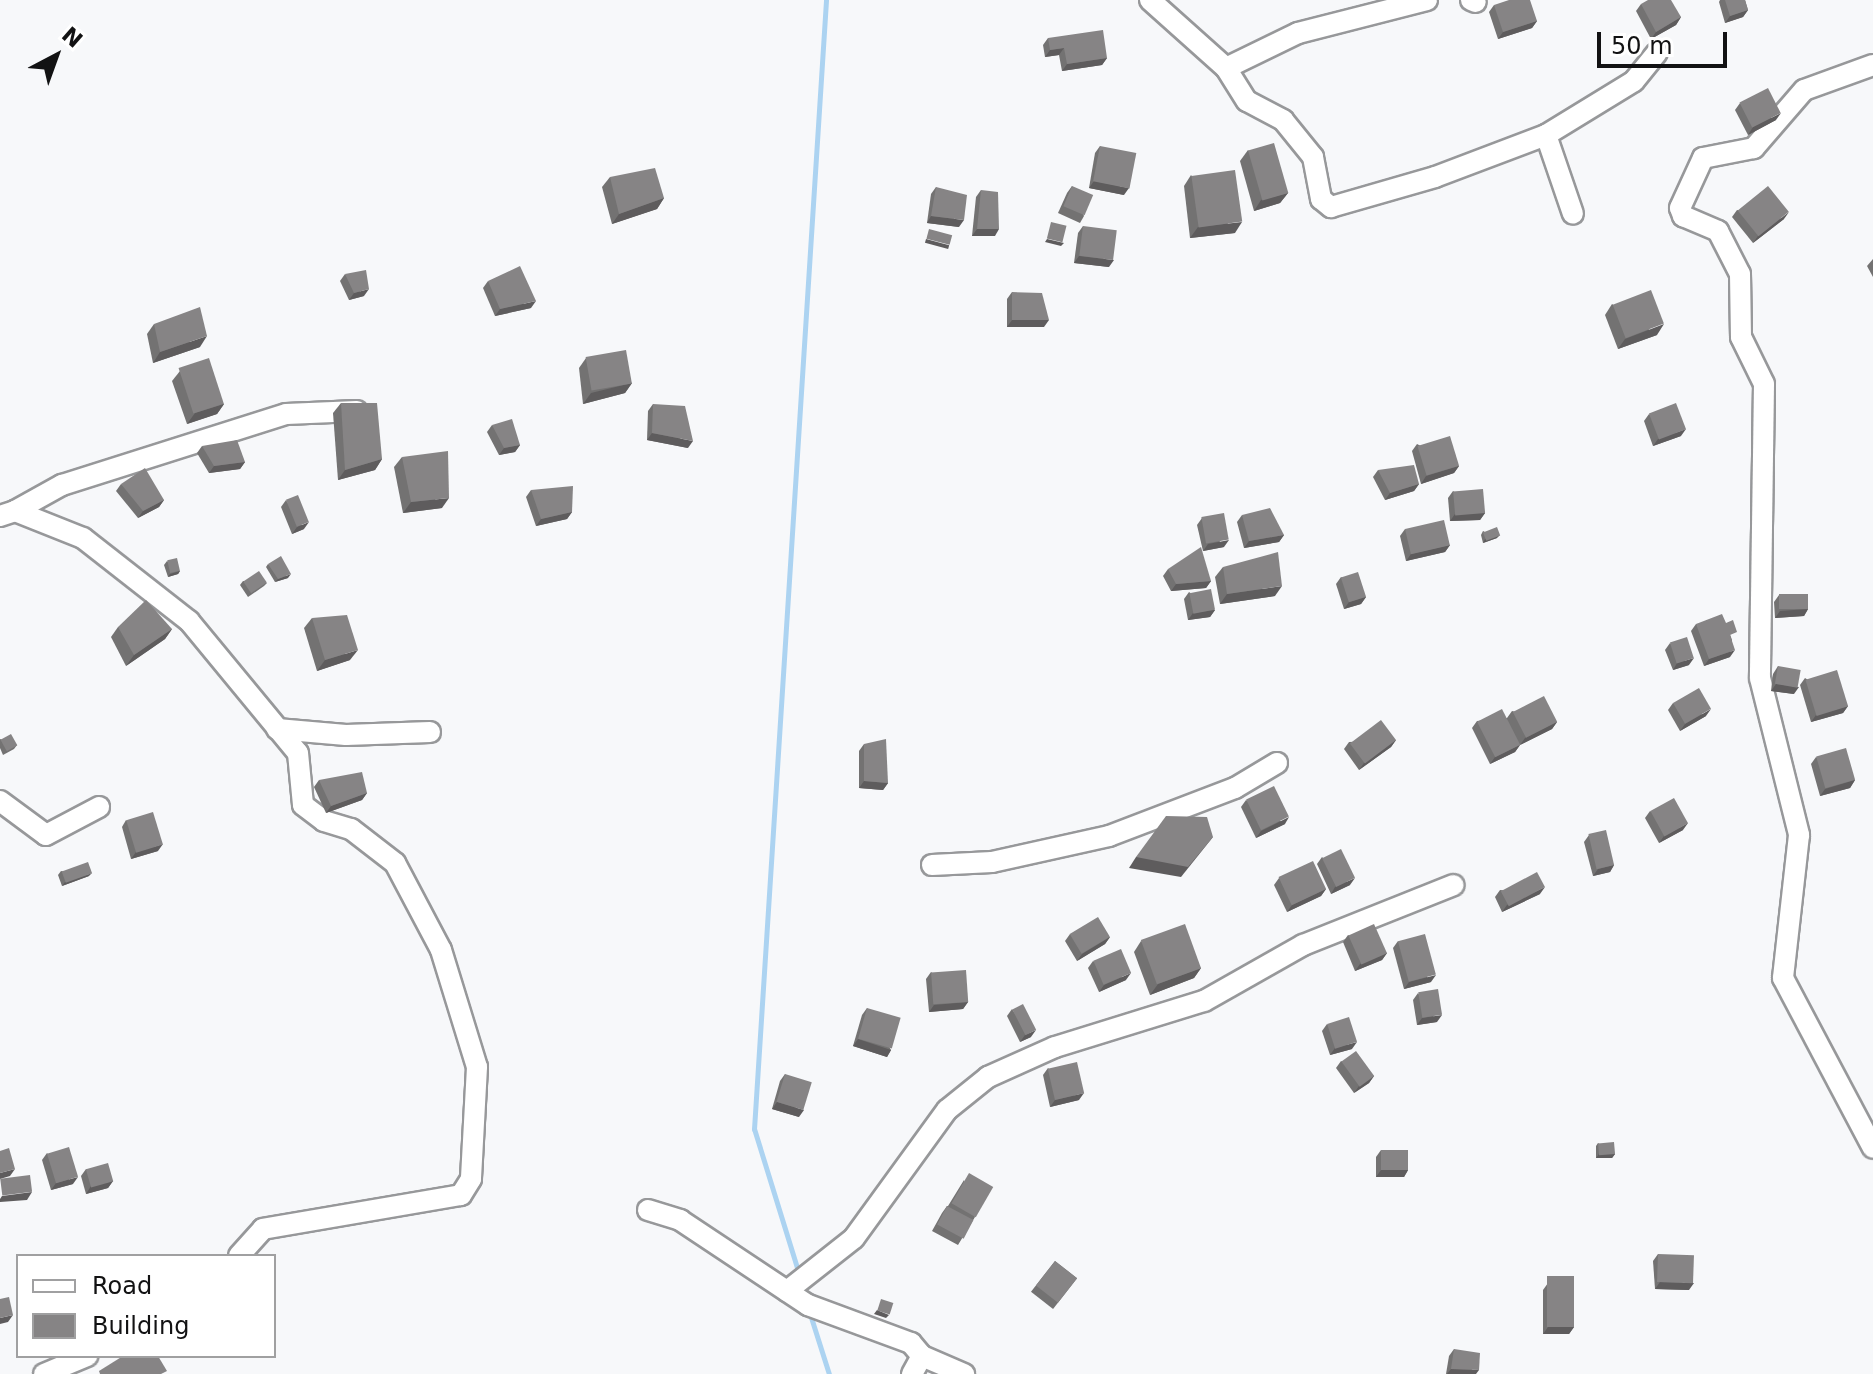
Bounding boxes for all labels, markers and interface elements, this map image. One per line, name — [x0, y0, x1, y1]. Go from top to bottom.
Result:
north arrow — [16, 16, 96, 96]
scale bar — [1601, 16, 1731, 66]
text: N — [57, 22, 87, 53]
text: 50 m — [1611, 32, 1673, 60]
legend — [16, 1254, 276, 1358]
text: Road — [92, 1272, 152, 1300]
text: Building — [92, 1312, 189, 1340]

